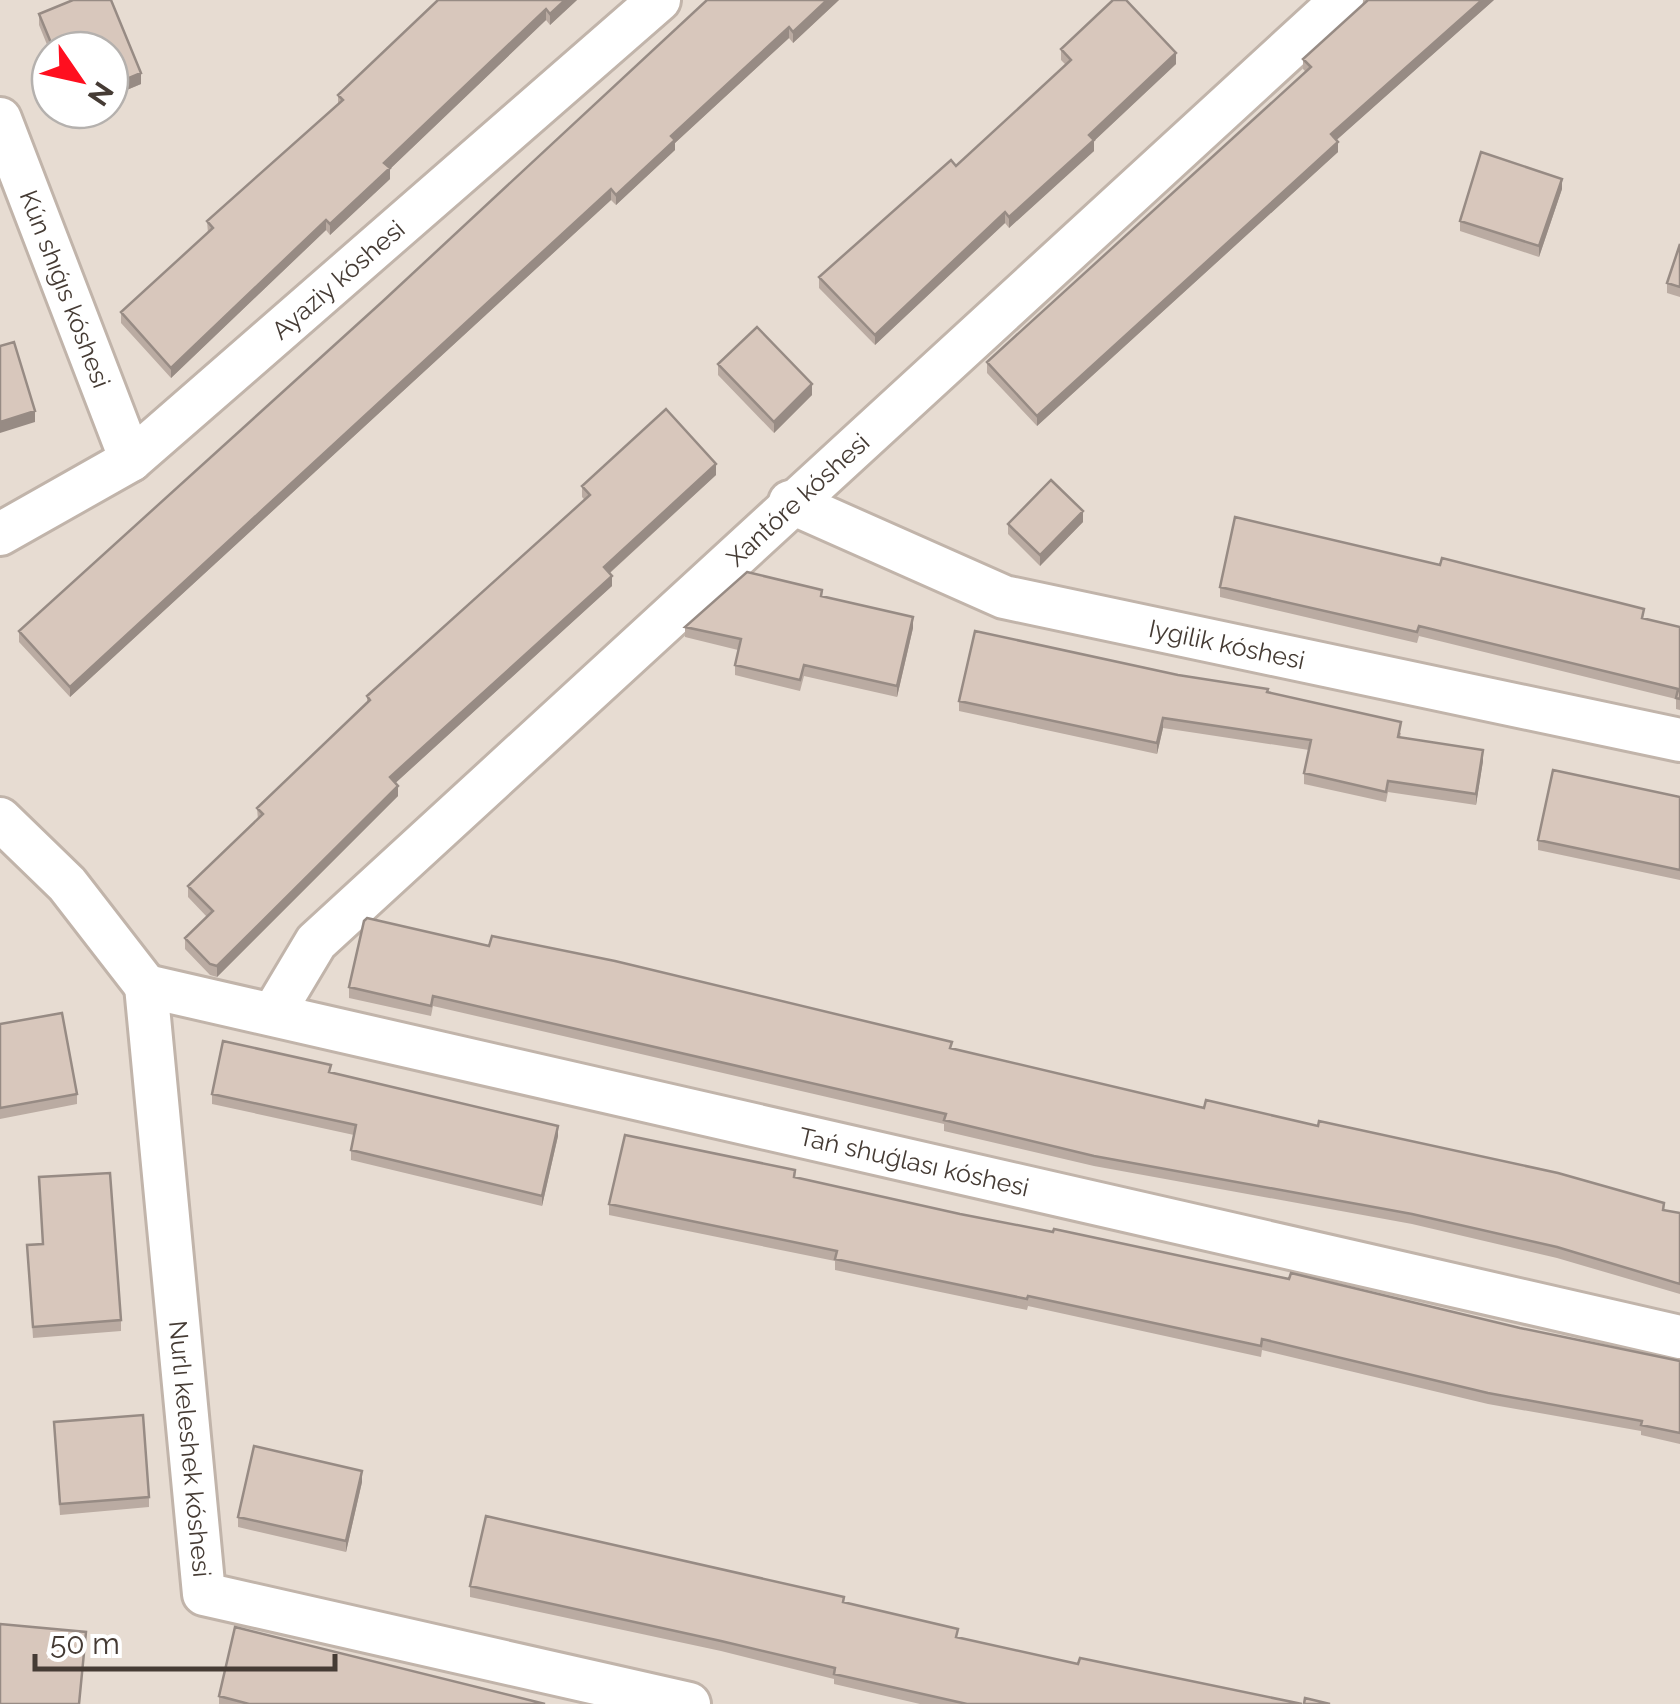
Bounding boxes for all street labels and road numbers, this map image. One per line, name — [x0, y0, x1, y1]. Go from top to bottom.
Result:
street label: Kún shıǵıs kóshesi — [14, 186, 117, 392]
street label: Ayaziy kóshesi — [265, 214, 411, 346]
street label: Xantóre kóshesi — [720, 427, 875, 572]
street label: Iygilik kóshesi — [1146, 613, 1308, 675]
street label: Tań shuǵlası kóshesi — [796, 1121, 1032, 1203]
street label: Nurlı keleshek kóshesi — [163, 1319, 217, 1579]

